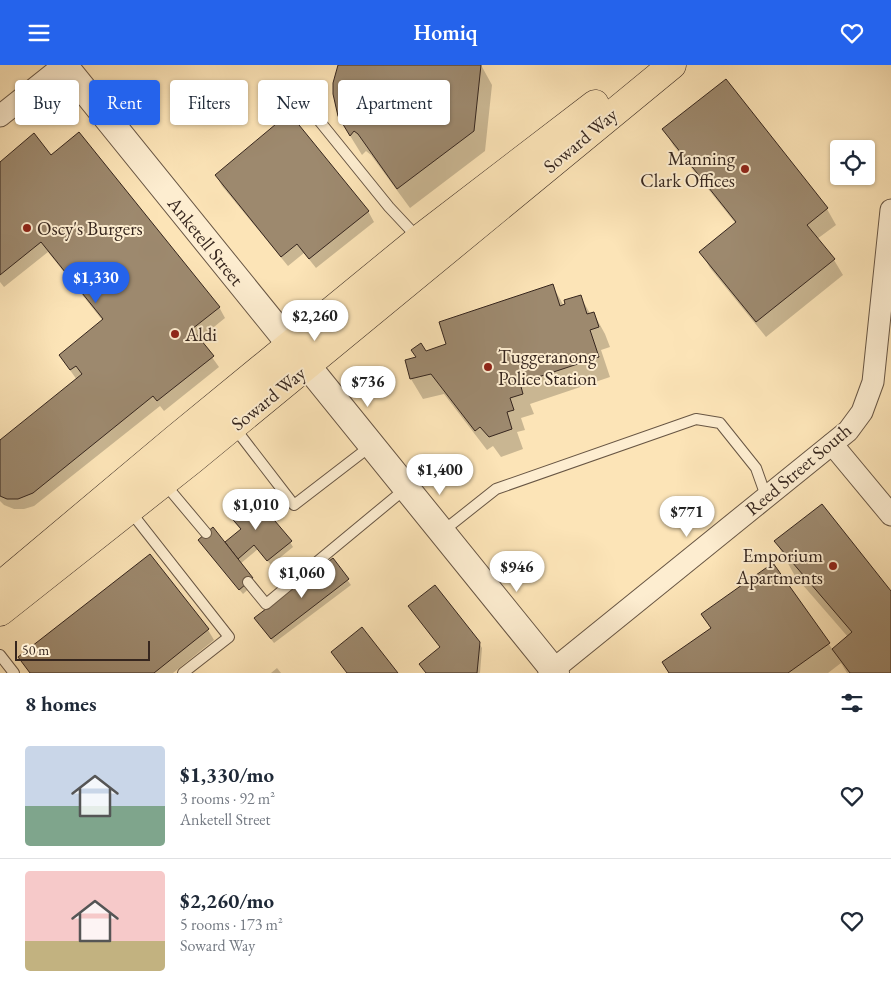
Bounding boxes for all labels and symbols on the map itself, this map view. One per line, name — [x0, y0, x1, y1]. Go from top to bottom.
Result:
street label: Soward Way — [538, 102, 623, 179]
place label: Manning Clark Offices — [640, 146, 736, 193]
marker: Manning Clark Offices — [739, 163, 751, 175]
street label: Anketell Street — [161, 191, 249, 291]
place label: Oscy's Burgers — [37, 216, 143, 241]
marker: Oscy's Burgers — [21, 222, 33, 234]
pin: $1,330 — [55, 261, 137, 304]
pin: $2,260 — [274, 299, 356, 342]
place label: Aldi — [184, 322, 217, 347]
marker: Aldi — [169, 328, 181, 340]
place label: Tuggeranong Police Station — [498, 344, 597, 391]
street label: Soward Way — [226, 360, 311, 436]
marker: Tuggeranong Police Station — [482, 361, 494, 373]
pin: $736 — [338, 365, 398, 408]
street label: Reed Street South — [740, 418, 857, 521]
pin: $1,400 — [399, 453, 481, 496]
pin: $1,010 — [215, 489, 297, 531]
pin: $771 — [657, 495, 717, 538]
place label: Emporium Apartments — [735, 543, 823, 590]
pin: $946 — [487, 551, 547, 593]
pin: $1,060 — [261, 557, 343, 599]
marker: Emporium Apartments — [827, 560, 839, 572]
scale bar — [15, 638, 150, 661]

